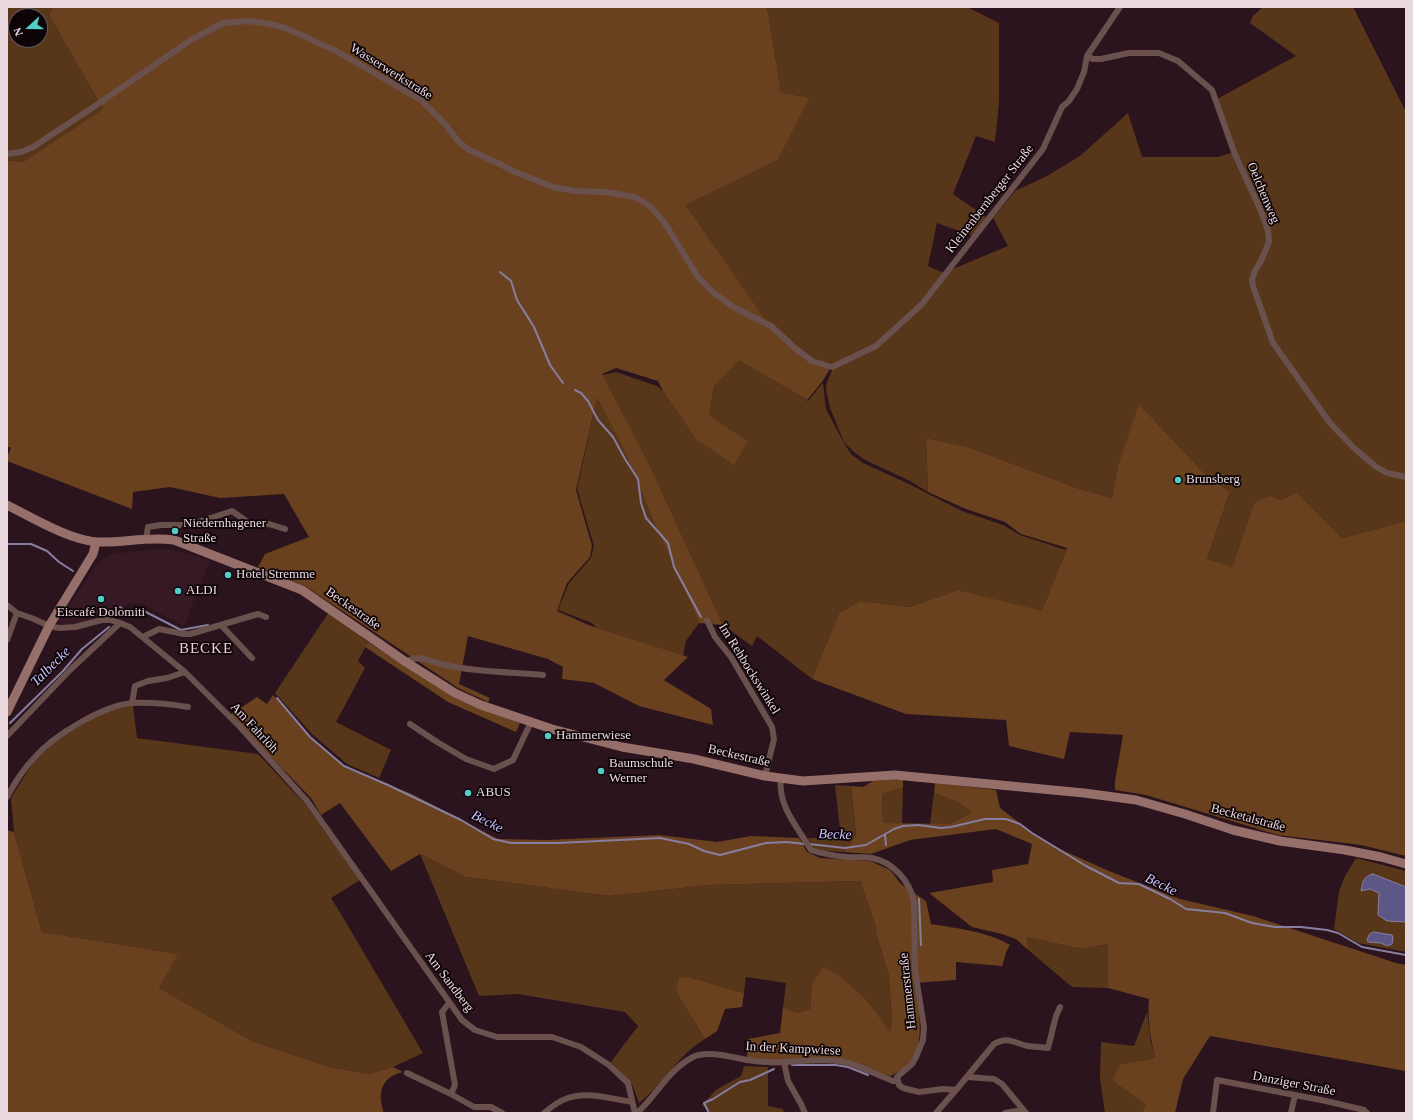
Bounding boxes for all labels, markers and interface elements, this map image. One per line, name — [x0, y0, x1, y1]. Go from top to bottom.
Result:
north arrow — [8, 8, 48, 48]
text: N — [11, 26, 25, 38]
street label: Wasserwerkstraße — [347, 40, 435, 104]
street label: Kleinenbernberger Straße — [943, 142, 1037, 256]
street label: Oelchenweg — [1243, 160, 1283, 226]
place label: Brunsberg — [1186, 472, 1240, 488]
marker: Brunsberg — [1173, 475, 1183, 485]
place label: Niedernhagener Straße — [183, 516, 266, 547]
marker: Niedernhagener Straße — [170, 526, 180, 536]
place label: Hotel Stremme — [236, 567, 315, 583]
marker: Hotel Stremme — [223, 570, 233, 580]
place label: ALDI — [186, 583, 217, 599]
street label: Beckestraße — [323, 584, 383, 634]
marker: ALDI — [173, 586, 183, 596]
marker: Eiscafé Dolomiti — [96, 594, 106, 604]
place label: Eiscafé Dolomiti — [57, 605, 145, 621]
street label: Im Rehbockswinkel — [715, 621, 783, 717]
district label: BECKE — [179, 640, 233, 658]
water label: Talbecke — [28, 644, 74, 690]
street label: Am Fahrlöh — [227, 700, 281, 756]
place label: Hammerwiese — [556, 728, 631, 744]
marker: Hammerwiese — [543, 731, 553, 741]
street label: Beckestraße — [706, 741, 772, 771]
place label: Baumschule Werner — [609, 756, 673, 787]
marker: Baumschule Werner — [596, 766, 606, 776]
place label: ABUS — [476, 785, 511, 801]
marker: ABUS — [463, 788, 473, 798]
street label: Becketalstraße — [1209, 801, 1287, 835]
water label: Becke — [468, 807, 506, 837]
water label: Becke — [818, 826, 852, 844]
water label: Becke — [1142, 870, 1180, 900]
street label: Am Sandberg — [421, 949, 477, 1015]
street label: Hammerstraße — [896, 952, 920, 1030]
street label: In der Kampwiese — [745, 1039, 841, 1059]
street label: Danziger Straße — [1251, 1068, 1337, 1100]

